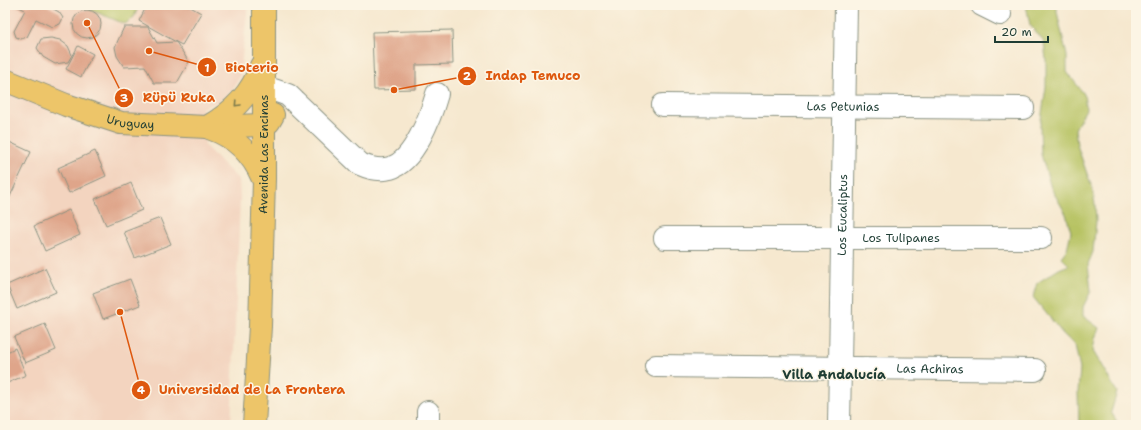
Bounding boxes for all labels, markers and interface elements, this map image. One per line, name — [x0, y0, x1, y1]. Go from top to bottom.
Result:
scale bar — [995, 18, 1048, 44]
text: 20 m — [1001, 24, 1032, 40]
callout: Bioterio — [197, 55, 286, 80]
text: Bioterio — [225, 59, 279, 76]
text: 1 — [204, 60, 210, 76]
callout: Indap Temuco — [457, 63, 588, 88]
text: Indap Temuco — [485, 67, 581, 84]
text: 2 — [463, 68, 472, 84]
callout: Rüpü Ruka — [114, 85, 223, 110]
text: Rüpü Ruka — [143, 89, 215, 106]
text: 3 — [120, 90, 128, 106]
street label: Avenida Las Encinas — [255, 95, 272, 214]
street label: Las Petunias — [807, 98, 880, 115]
one-way arrow — [235, 100, 242, 107]
street label: Uruguay — [104, 111, 155, 133]
street label: Los Eucaliptus — [834, 174, 851, 256]
street label: Los Tulipanes — [862, 230, 940, 246]
street label: Las Achiras — [896, 361, 964, 377]
district label: Villa Andalucía — [782, 366, 886, 383]
callout: Universidad de La Frontera — [131, 377, 354, 402]
text: Universidad de La Frontera — [159, 381, 345, 398]
text: 4 — [137, 382, 146, 398]

